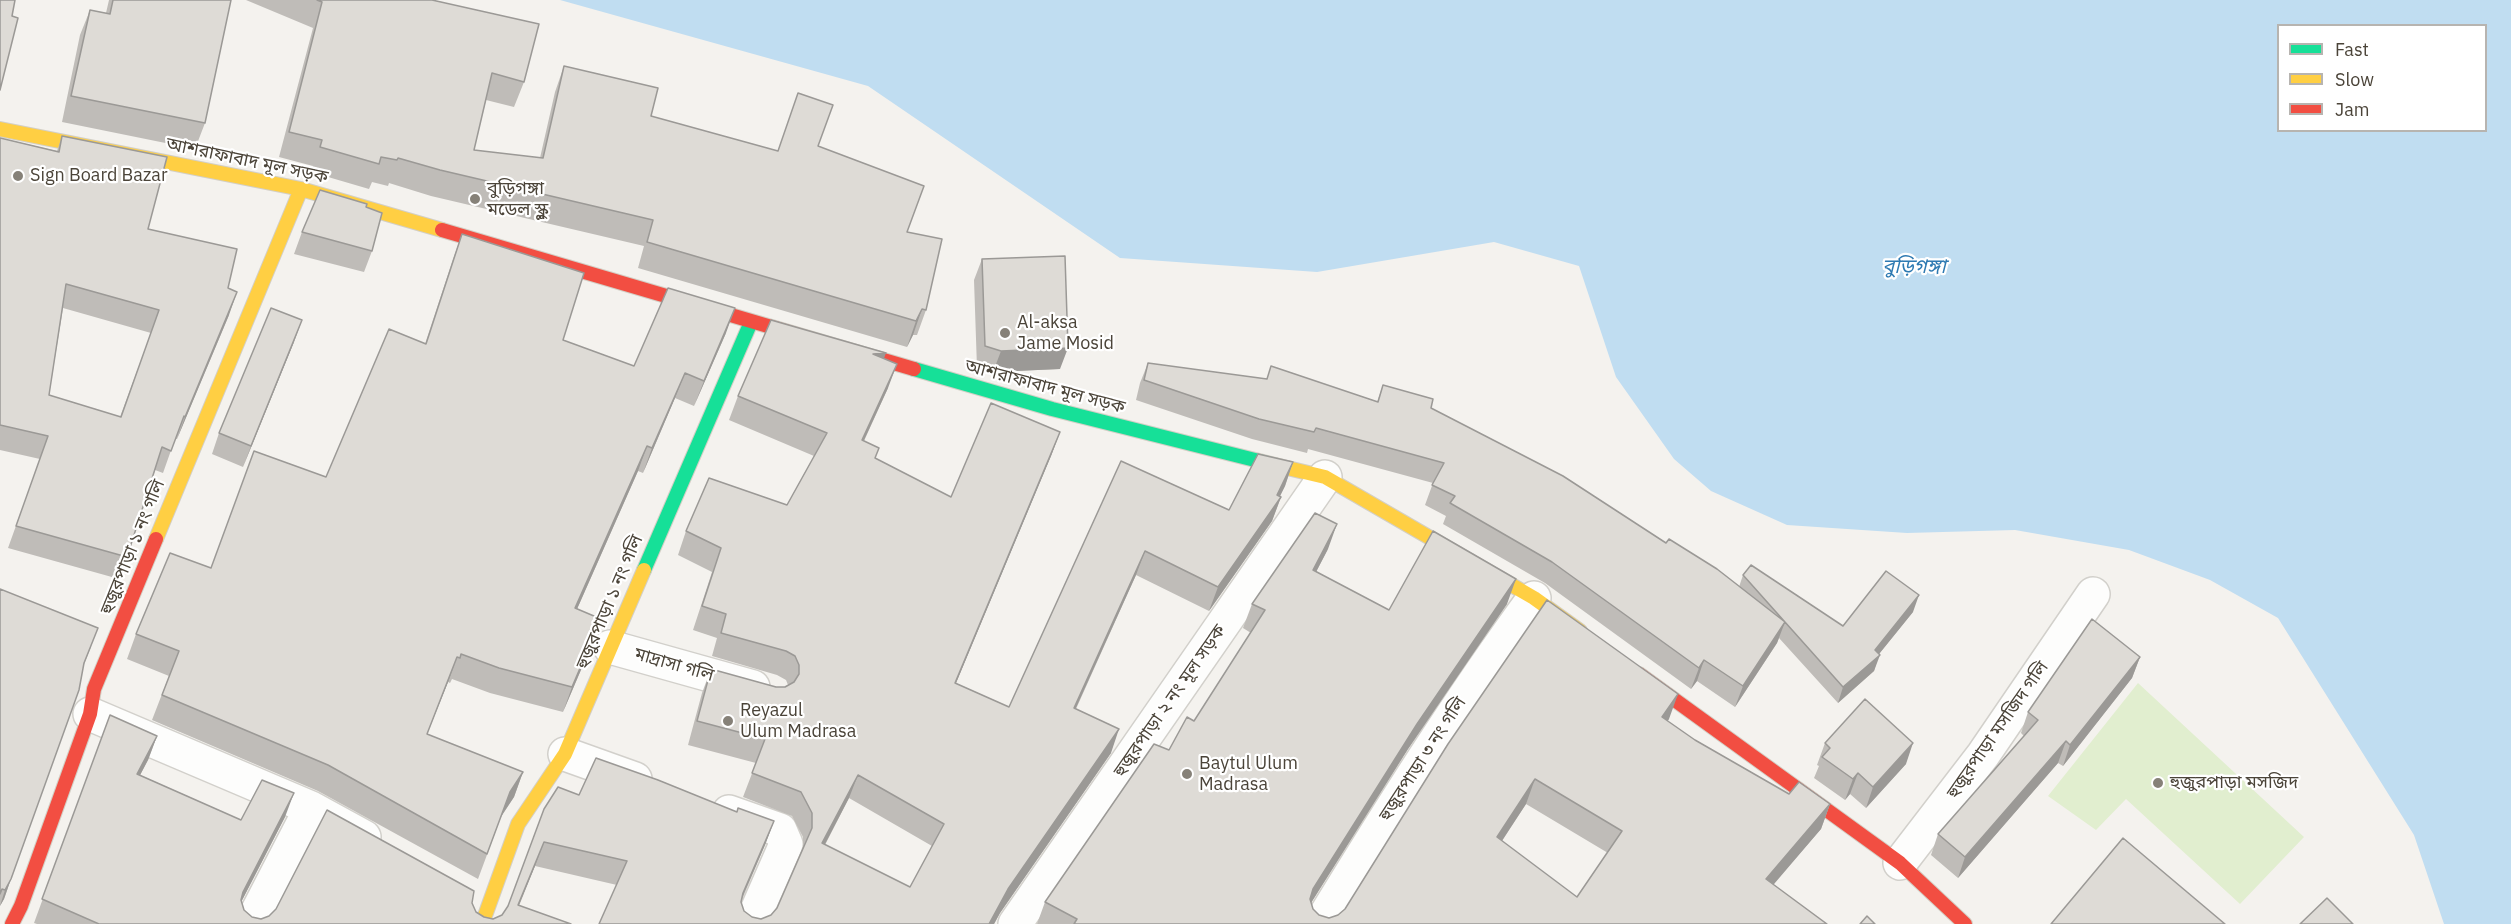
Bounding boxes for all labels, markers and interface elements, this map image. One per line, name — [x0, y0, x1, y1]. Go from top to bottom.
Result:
legend — [2277, 24, 2487, 132]
text: Fast — [2335, 38, 2369, 61]
text: Slow — [2335, 68, 2374, 91]
text: Jam — [2335, 98, 2370, 121]
street label: আশরাফাবাদ মূল সড়ক — [164, 133, 330, 189]
place label: Sign Board Bazar — [30, 165, 168, 187]
marker: Sign Board Bazar — [11, 169, 25, 183]
place label: বুড়িগঙ্গা মডেল স্কুল — [487, 178, 548, 220]
marker: বুড়িগঙ্গা মডেল স্কুল — [468, 192, 482, 206]
water label: বুড়িগঙ্গা — [1882, 255, 1946, 279]
place label: Al-aksa Jame Mosid — [1017, 312, 1114, 354]
marker: Al-aksa Jame Mosid — [998, 326, 1012, 340]
street label: আশরাফাবাদ মূল সড়ক — [962, 355, 1128, 419]
street label: হুজুরপাড়া ১ নং গলি — [96, 477, 170, 617]
street label: হুজুরপাড়া ১ নং গলি — [572, 532, 648, 672]
street label: হুজুরপাড়া ২ নং মূল সড়ক — [1109, 621, 1231, 781]
street label: মাদ্রাসা গলি — [632, 643, 716, 687]
street label: হুজুরপাড়া মসজিদ গলি — [1943, 657, 2053, 803]
street label: হুজুরপাড়া ৩ নং গলি — [1375, 693, 1471, 825]
place label: Reyazul Ulum Madrasa — [740, 700, 856, 742]
marker: Reyazul Ulum Madrasa — [721, 714, 735, 728]
place label: Baytul Ulum Madrasa — [1199, 753, 1298, 795]
marker: Baytul Ulum Madrasa — [1180, 767, 1194, 781]
place label: হুজুরপাড়া মসজিদ — [2170, 772, 2298, 794]
marker: হুজুরপাড়া মসজিদ — [2151, 776, 2165, 790]

